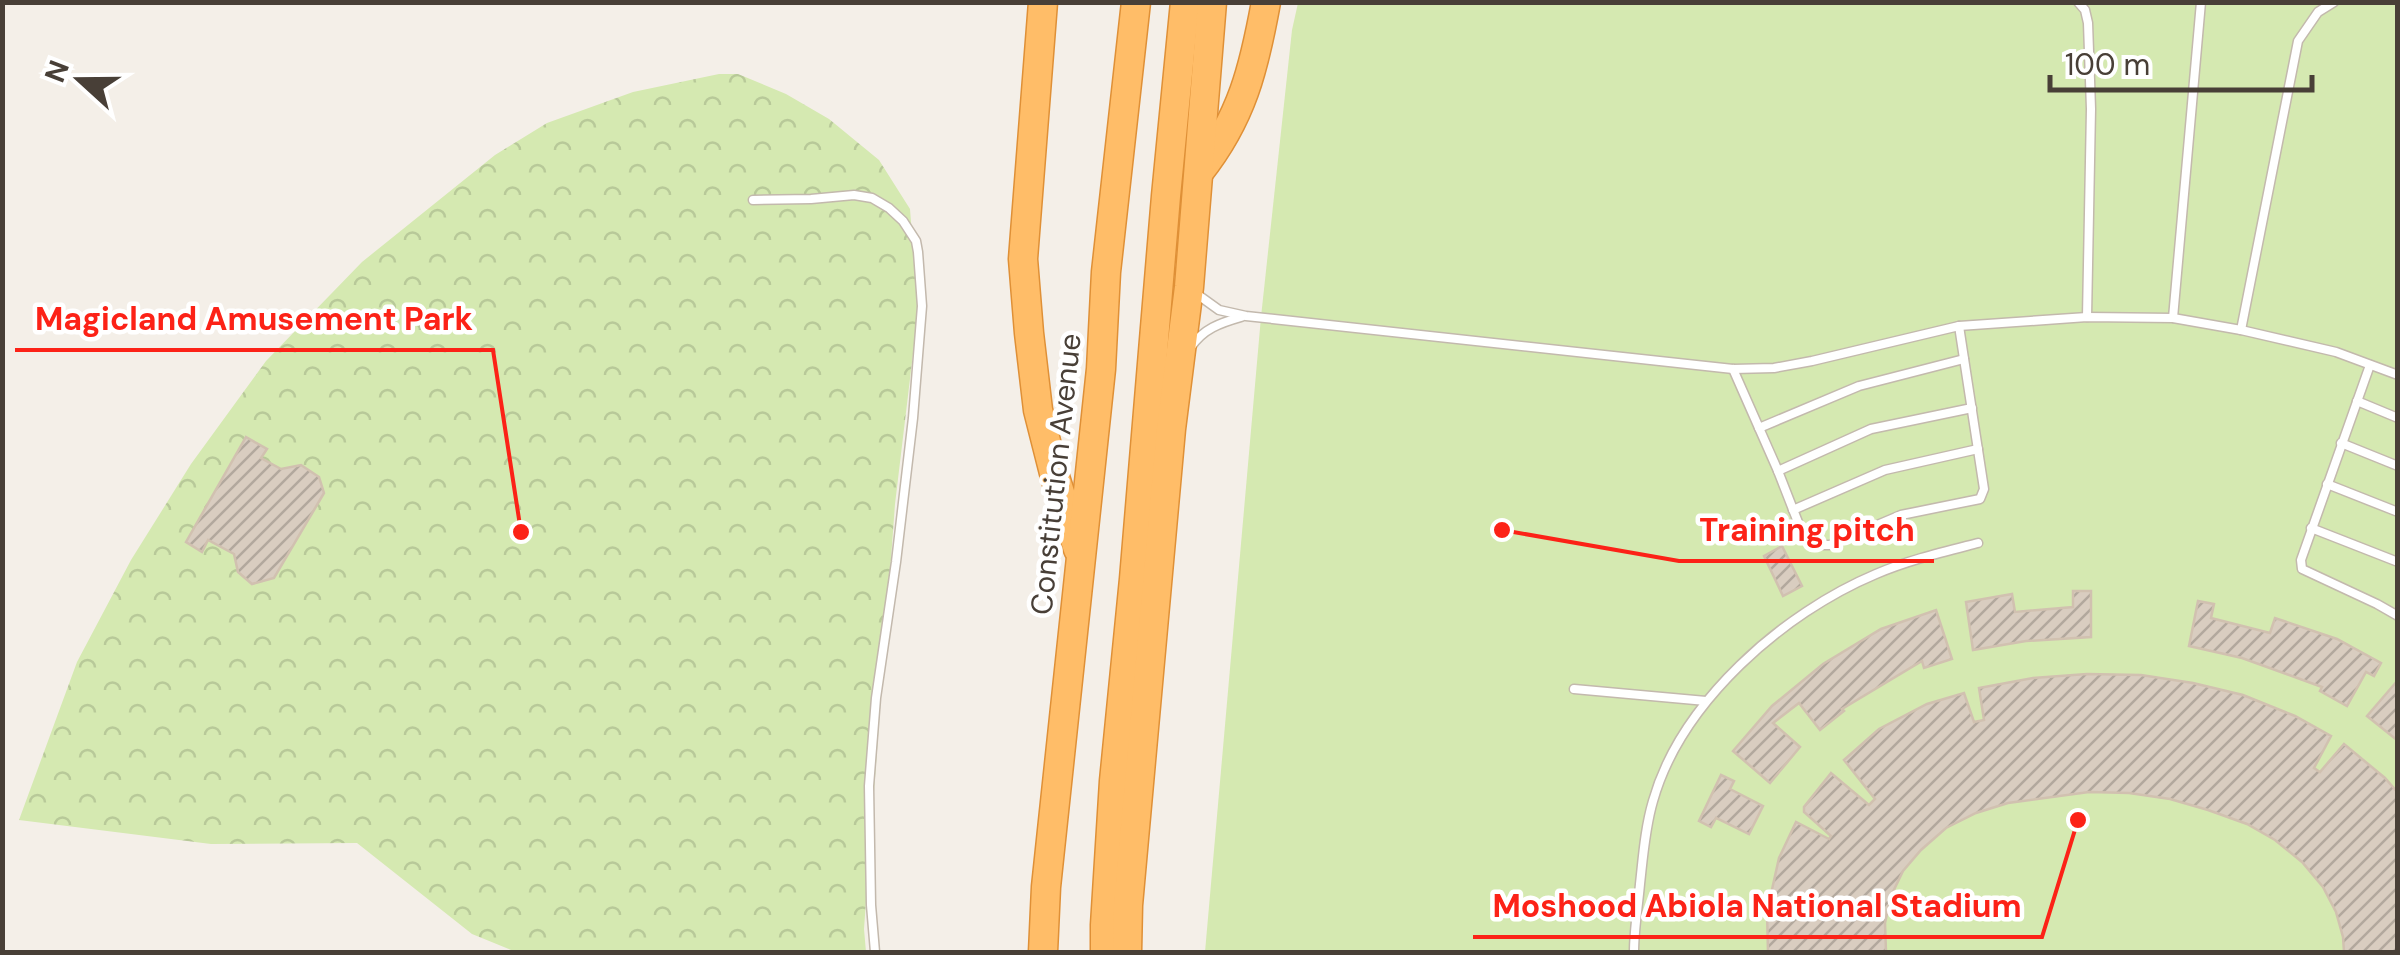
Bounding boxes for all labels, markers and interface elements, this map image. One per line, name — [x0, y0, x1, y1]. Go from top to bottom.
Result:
north arrow — [30, 30, 130, 130]
scale bar — [2050, 30, 2312, 92]
text: 100 m — [2065, 45, 2150, 84]
text: N — [36, 55, 78, 87]
callout: Magicland Amusement Park — [15, 288, 493, 350]
text: Magicland Amusement Park — [35, 298, 474, 340]
street label: Constitution Avenue — [1021, 331, 1090, 617]
callout: Training pitch — [1679, 499, 1934, 561]
text: Training pitch — [1699, 509, 1915, 551]
callout: Moshood Abiola National Stadium — [1473, 875, 2042, 937]
text: Moshood Abiola National Stadium — [1492, 885, 2022, 927]

